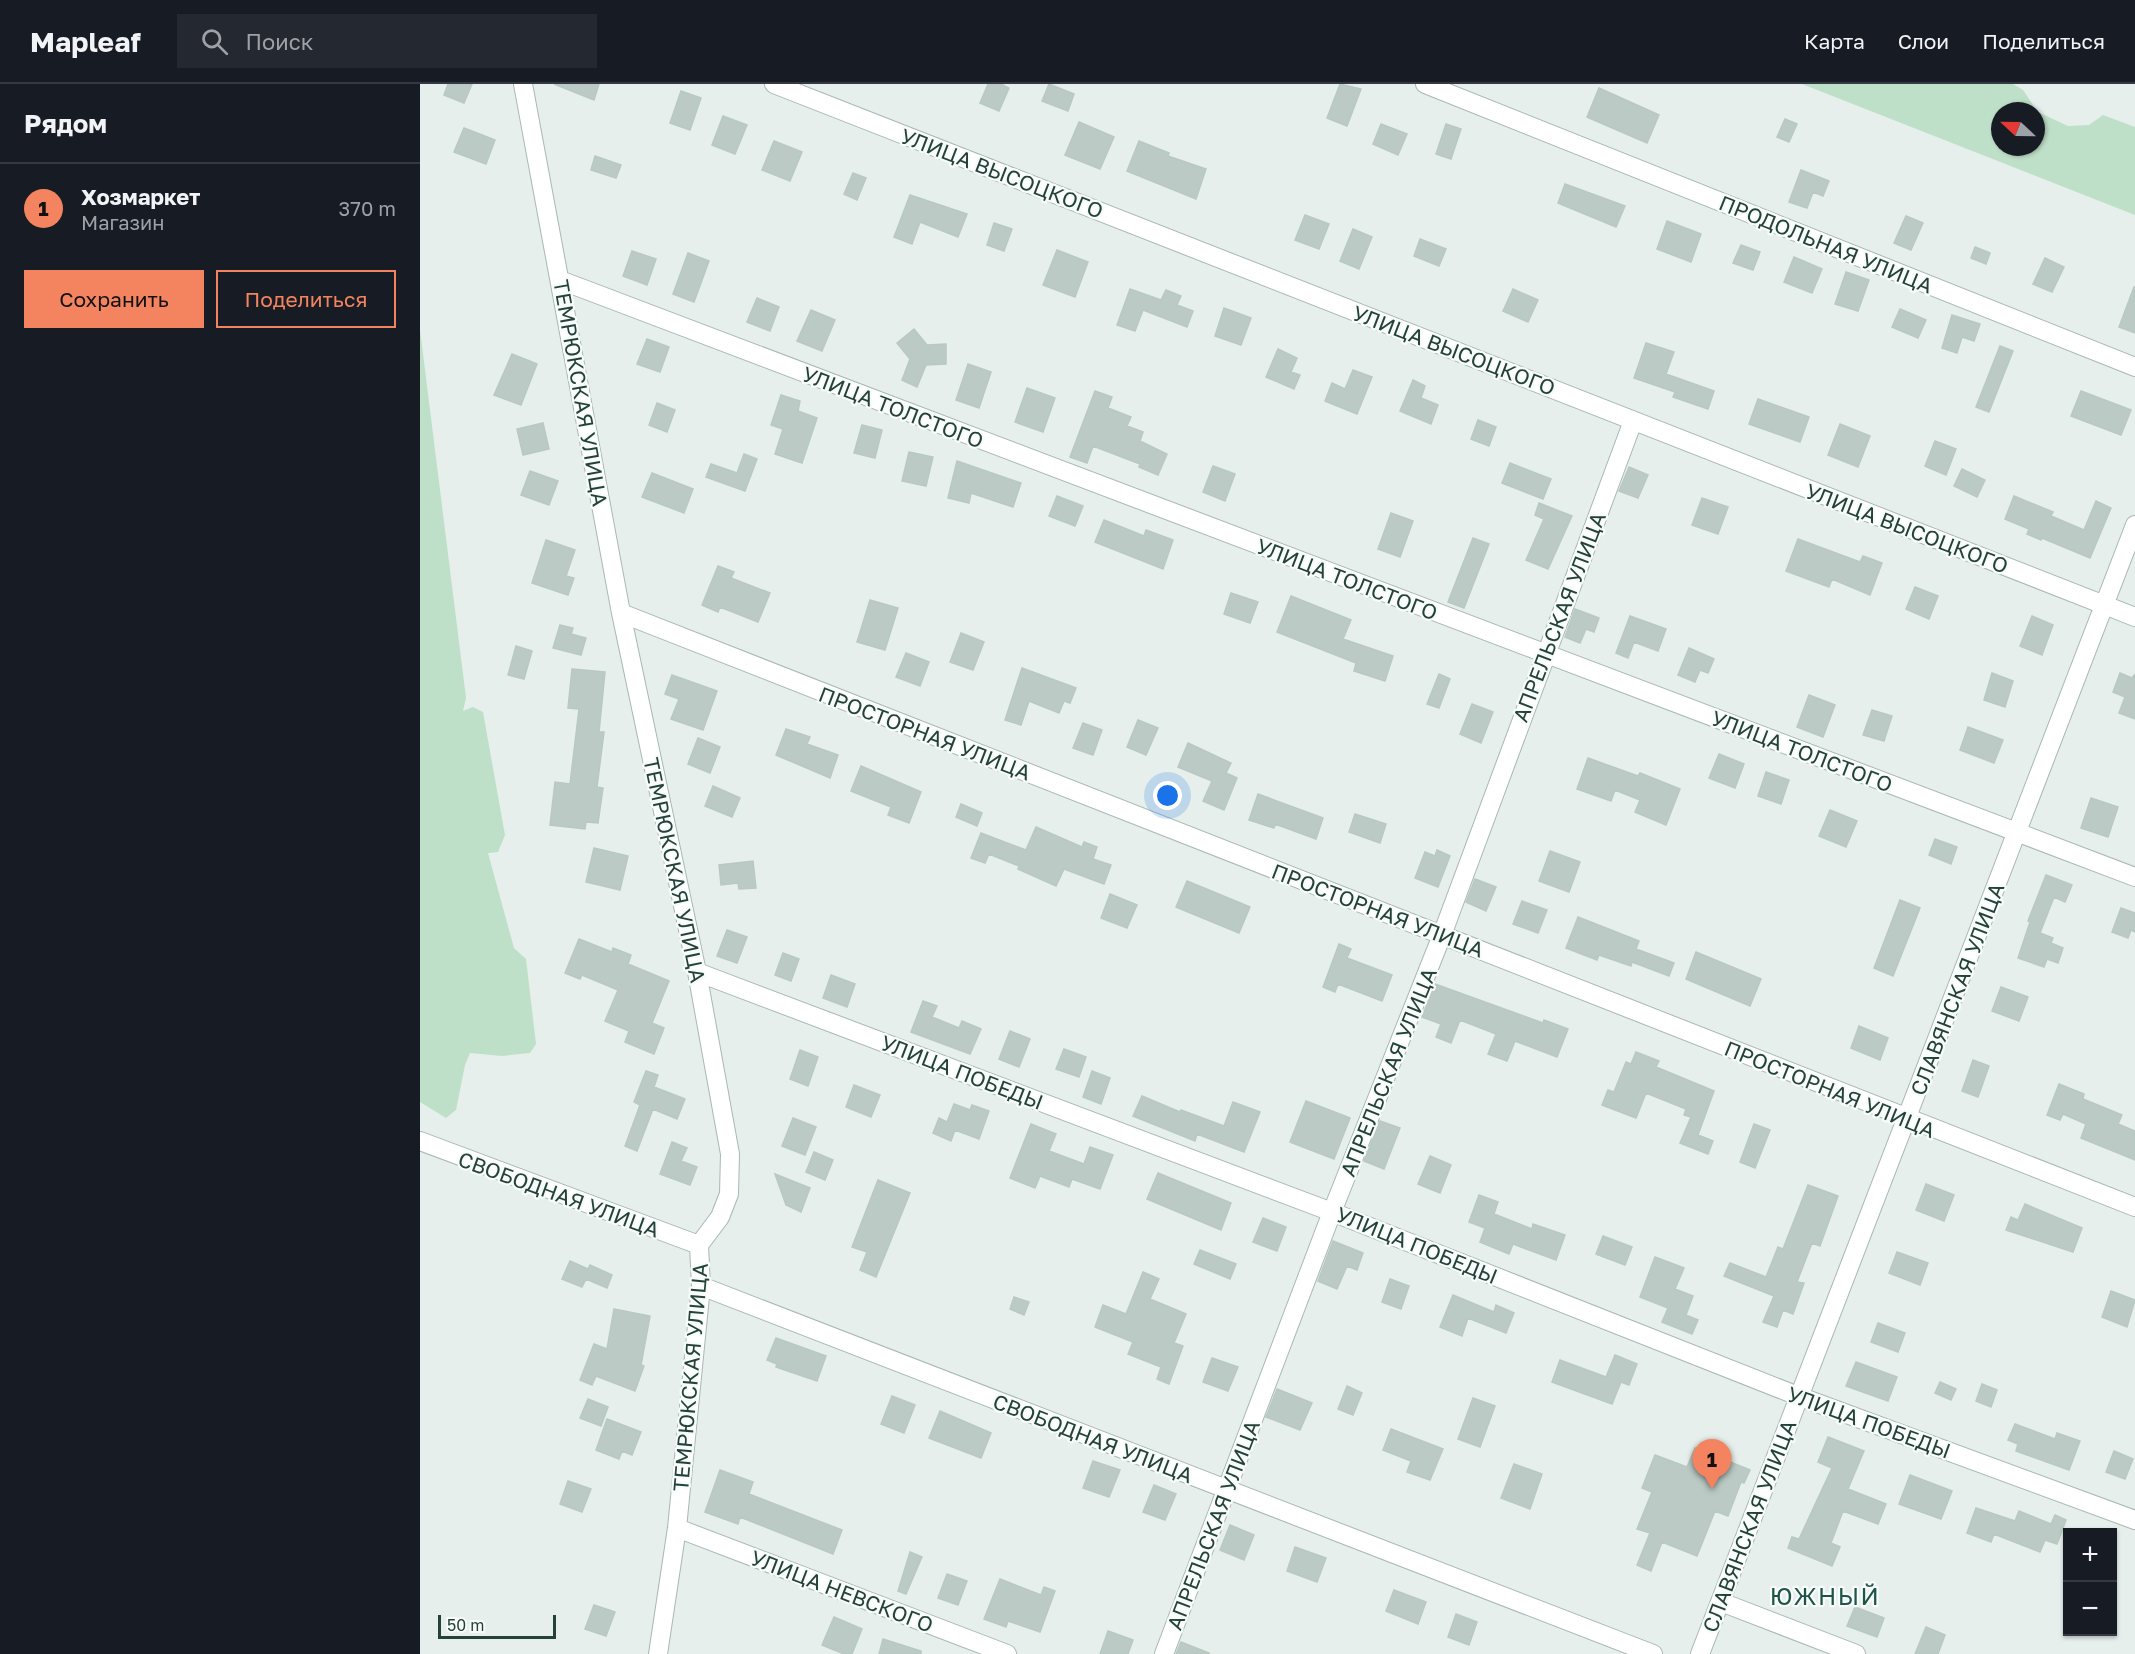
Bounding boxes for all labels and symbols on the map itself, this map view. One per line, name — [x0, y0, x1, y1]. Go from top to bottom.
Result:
north arrow — [1991, 102, 2045, 156]
street label: УЛИЦА ВЫСОЦКОГО — [897, 122, 1107, 224]
street label: ПРОДОЛЬНАЯ УЛИЦА — [1715, 189, 1937, 299]
street label: ТЕМРЮКСКАЯ УЛИЦА — [548, 278, 614, 508]
street label: УЛИЦА ВЫСОЦКОГО — [1349, 299, 1559, 401]
street label: УЛИЦА ТОЛСТОГО — [799, 360, 987, 454]
street label: УЛИЦА ВЫСОЦКОГО — [1802, 477, 2012, 579]
street label: АПРЕЛЬСКАЯ УЛИЦА — [1507, 508, 1611, 726]
street label: УЛИЦА ТОЛСТОГО — [1253, 532, 1441, 626]
street label: ПРОСТОРНАЯ УЛИЦА — [815, 681, 1035, 785]
street label: УЛИЦА ТОЛСТОГО — [1708, 704, 1896, 798]
street label: ТЕМРЮКСКАЯ УЛИЦА — [638, 755, 712, 985]
your location — [1153, 781, 1182, 810]
street label: ПРОСТОРНАЯ УЛИЦА — [1268, 858, 1488, 962]
street label: СЛАВЯНСКАЯ УЛИЦА — [1904, 879, 2010, 1099]
street label: АПРЕЛЬСКАЯ УЛИЦА — [1334, 964, 1442, 1180]
street label: УЛИЦА ПОБЕДЫ — [877, 1029, 1047, 1115]
street label: ПРОСТОРНАЯ УЛИЦА — [1721, 1035, 1939, 1143]
street label: СВОБОДНАЯ УЛИЦА — [455, 1146, 663, 1242]
street label: УЛИЦА ПОБЕДЫ — [1332, 1201, 1502, 1289]
street label: ТЕМРЮКСКАЯ УЛИЦА — [667, 1262, 713, 1492]
street label: УЛИЦА ПОБЕДЫ — [1784, 1380, 1954, 1464]
street label: СВОБОДНАЯ УЛИЦА — [989, 1388, 1197, 1488]
street label: АПРЕЛЬСКАЯ УЛИЦА — [1161, 1416, 1265, 1634]
street label: СЛАВЯНСКАЯ УЛИЦА — [1696, 1416, 1802, 1636]
pin: 1 — [1692, 1440, 1732, 1489]
street label: УЛИЦА НЕВСКОГО — [747, 1544, 937, 1638]
district label: ЮЖНЫЙ — [1770, 1581, 1880, 1610]
scale bar — [438, 1612, 556, 1640]

